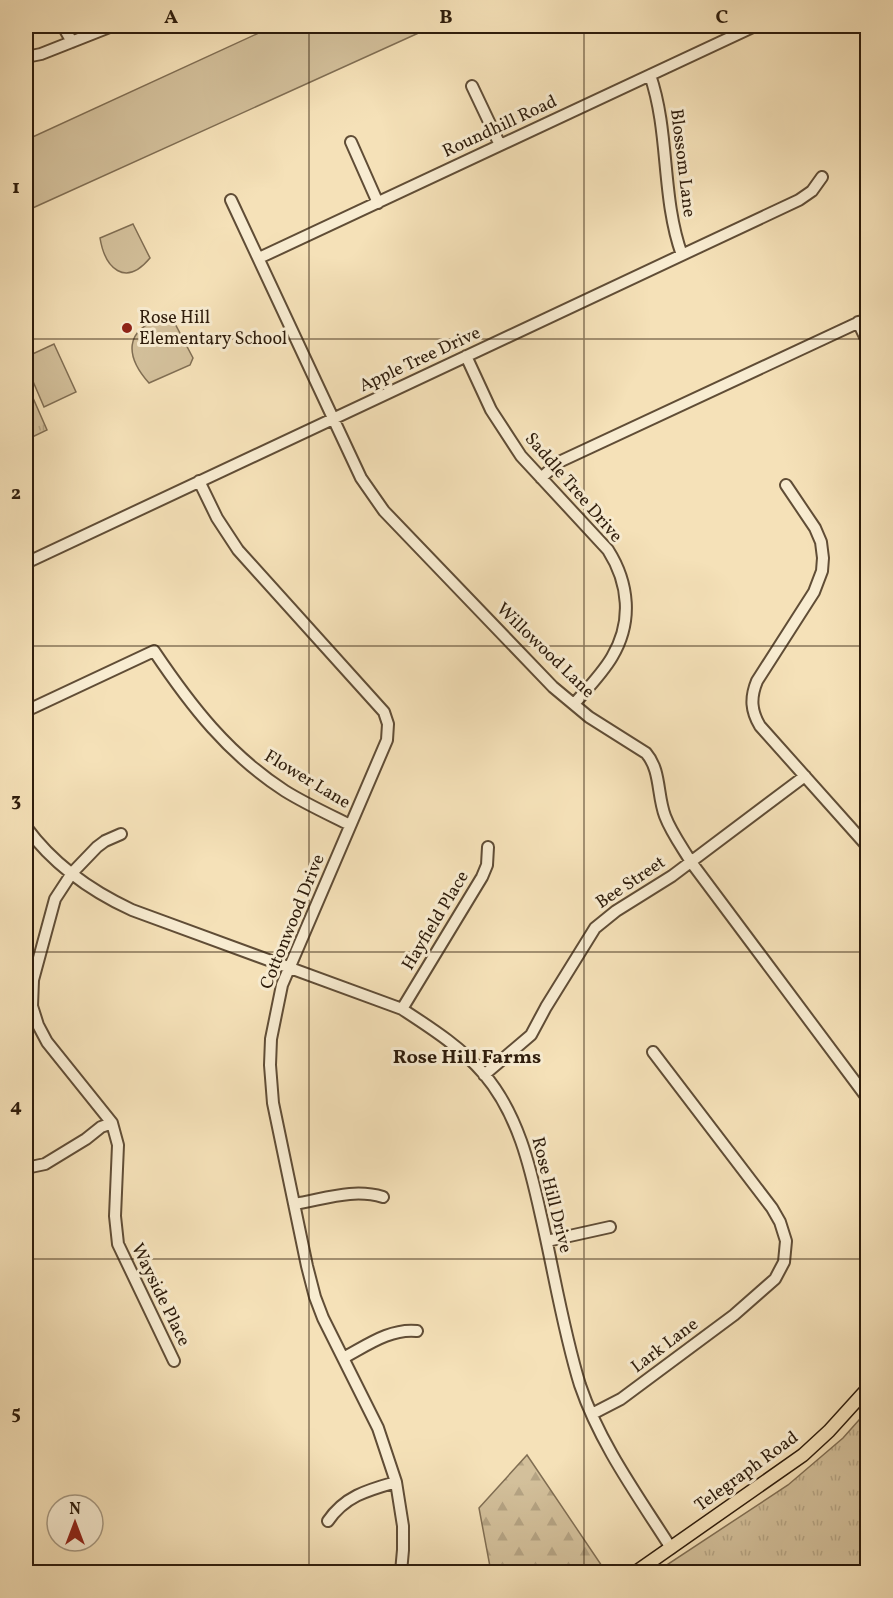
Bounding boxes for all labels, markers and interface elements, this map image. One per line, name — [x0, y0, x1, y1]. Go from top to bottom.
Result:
text: A — [164, 4, 178, 32]
text: B — [439, 4, 453, 32]
text: C — [716, 4, 729, 32]
street label: Roundhill Road — [439, 90, 561, 164]
street label: Blossom Lane — [663, 107, 701, 219]
text: 1 — [12, 174, 20, 202]
place label: Rose Hill Elementary School — [139, 306, 287, 352]
marker: Rose Hill Elementary School — [120, 321, 134, 335]
street label: Apple Tree Drive — [355, 321, 485, 399]
street label: Saddle Tree Drive — [518, 428, 628, 548]
text: 2 — [11, 480, 21, 508]
street label: Willowood Lane — [490, 598, 600, 704]
street label: Flower Lane — [259, 744, 355, 816]
text: 3 — [11, 787, 21, 815]
street label: Cottonwood Drive — [254, 851, 332, 993]
street label: Bee Street — [591, 851, 671, 915]
street label: Hayfield Place — [396, 867, 476, 975]
district label: Rose Hill Farms — [393, 1044, 541, 1072]
text: 4 — [10, 1093, 22, 1121]
street label: Rose Hill Drive — [525, 1134, 577, 1256]
street label: Wayside Place — [124, 1239, 196, 1351]
street label: Lark Lane — [626, 1312, 704, 1380]
text: 5 — [11, 1400, 21, 1428]
street label: Telegraph Road — [690, 1426, 804, 1518]
north arrow — [45, 1493, 105, 1553]
text: N — [69, 1499, 81, 1521]

